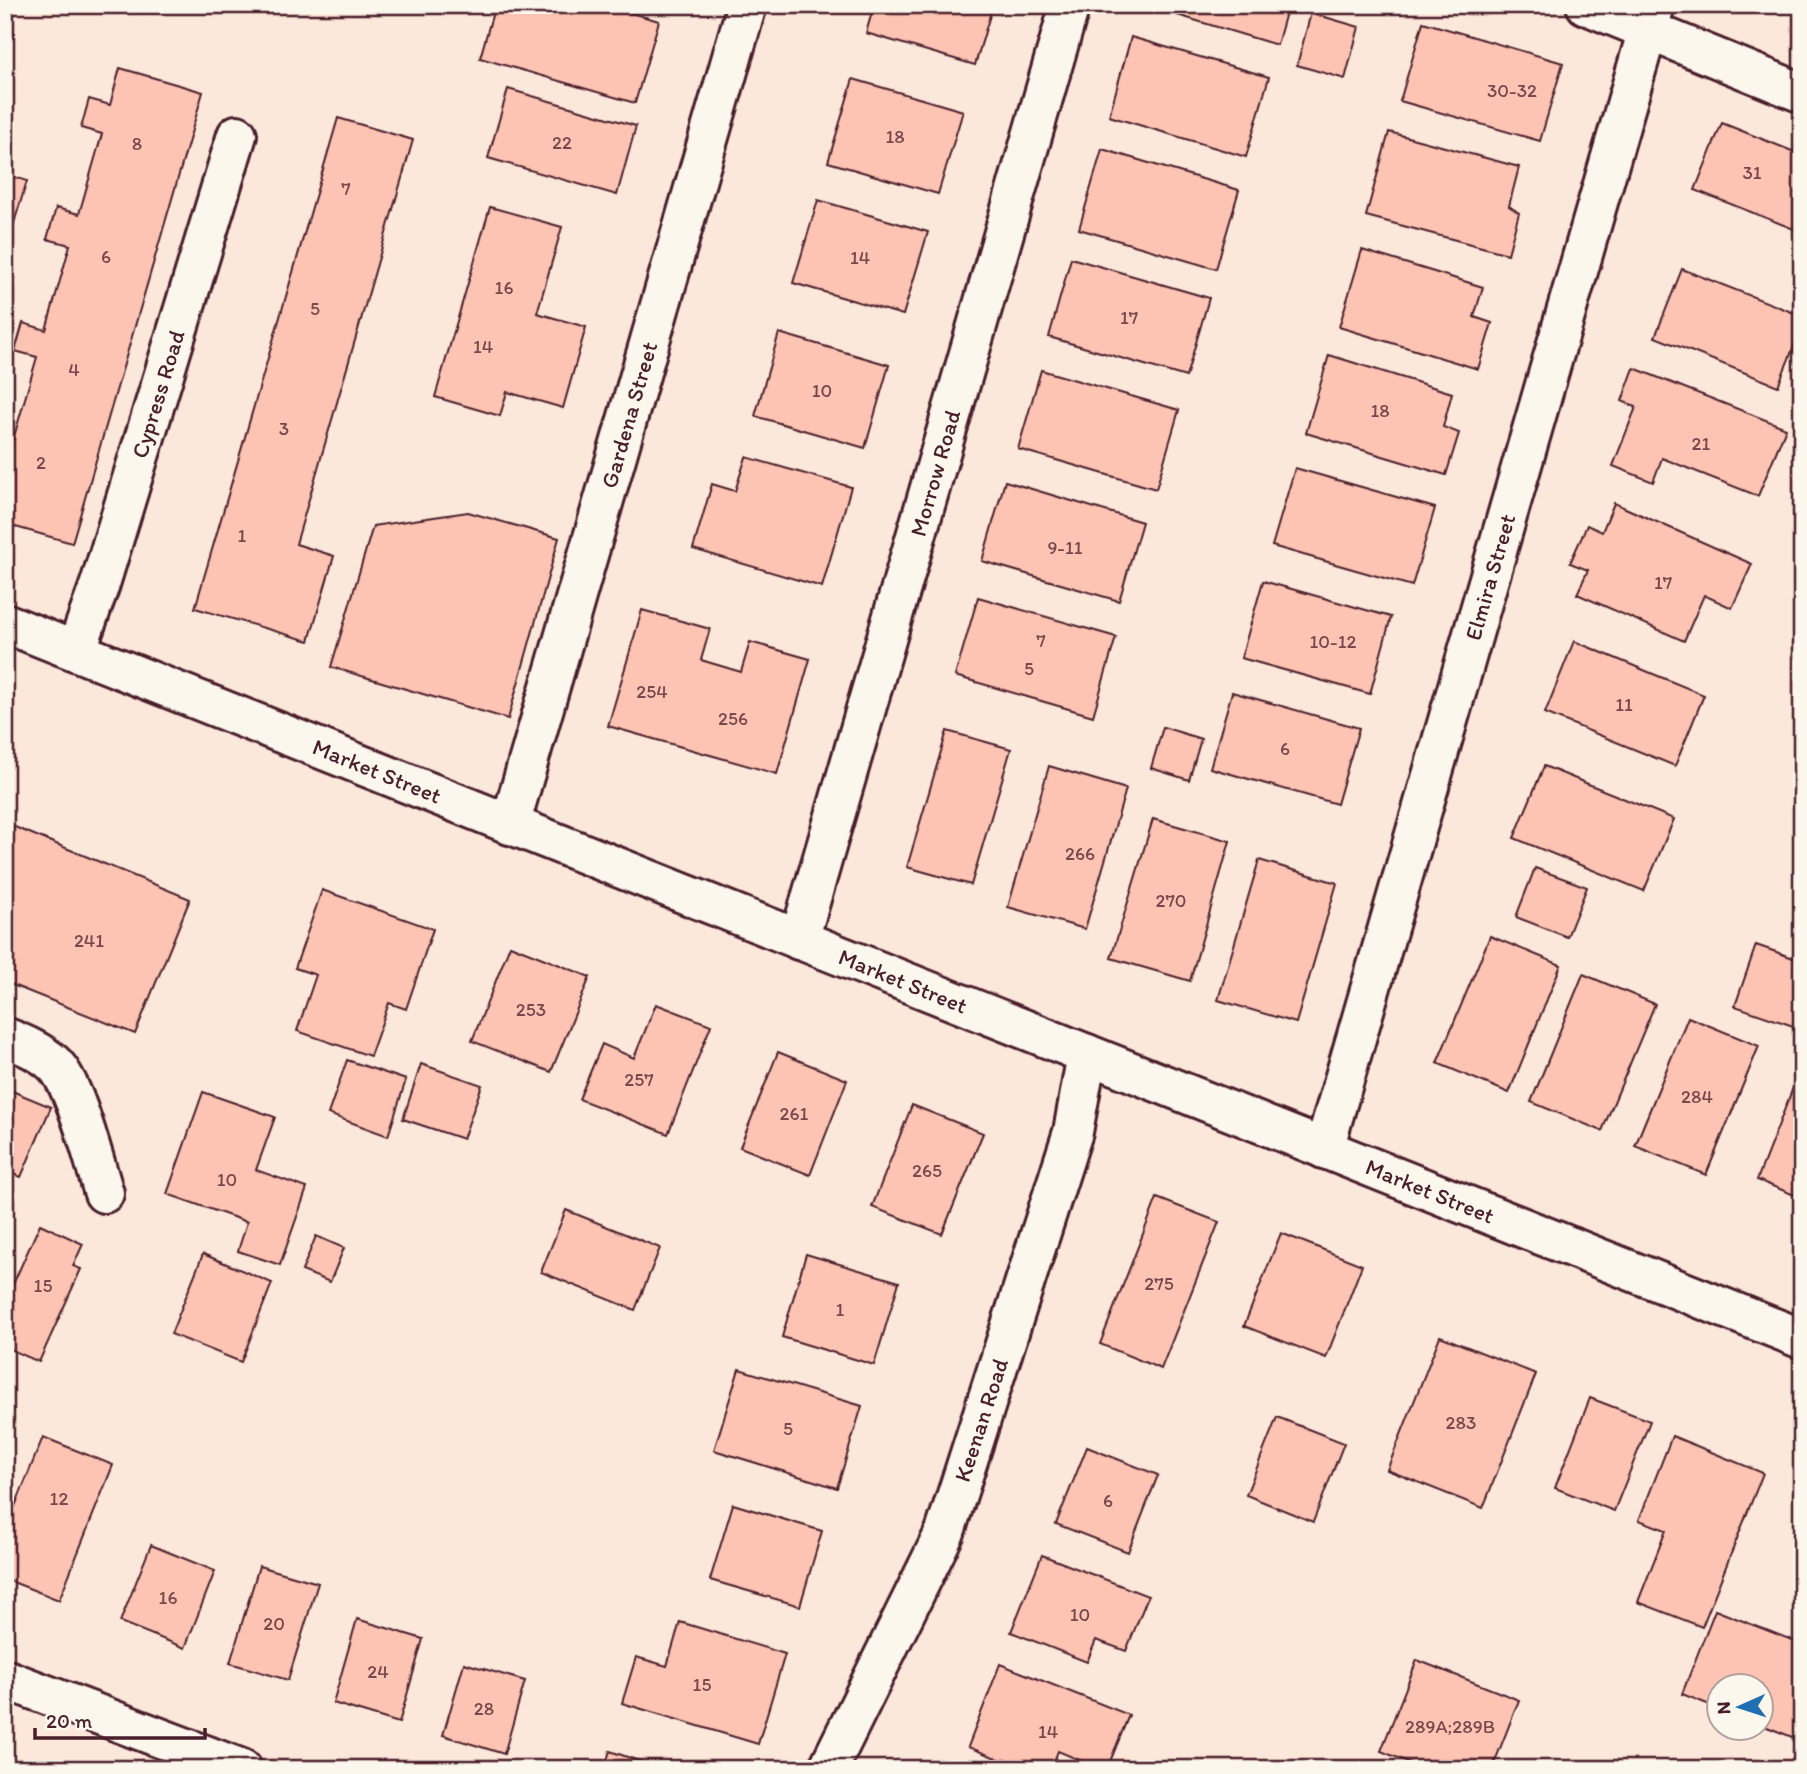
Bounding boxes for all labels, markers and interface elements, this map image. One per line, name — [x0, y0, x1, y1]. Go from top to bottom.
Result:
house number: 30-32 — [1487, 79, 1537, 102]
house number: 18 — [885, 125, 905, 148]
house number: 22 — [552, 131, 572, 154]
house number: 8 — [132, 132, 142, 155]
house number: 31 — [1742, 161, 1762, 184]
house number: 7 — [341, 177, 351, 200]
house number: 6 — [101, 245, 111, 268]
house number: 14 — [850, 246, 870, 269]
house number: 16 — [495, 276, 513, 299]
house number: 5 — [310, 297, 320, 320]
house number: 17 — [1120, 306, 1138, 329]
street label: Cypress Road — [125, 326, 191, 461]
house number: 14 — [473, 335, 493, 358]
street label: Gardena Street — [595, 338, 663, 492]
house number: 4 — [68, 358, 80, 381]
house number: 10 — [812, 379, 832, 402]
house number: 18 — [1370, 399, 1390, 422]
street label: Morrow Road — [904, 406, 967, 540]
house number: 3 — [279, 417, 289, 440]
house number: 21 — [1692, 432, 1711, 455]
house number: 2 — [36, 451, 46, 474]
street label: Elmira Street — [1459, 510, 1521, 643]
house number: 1 — [238, 524, 247, 547]
house number: 9-11 — [1047, 536, 1083, 559]
house number: 17 — [1654, 571, 1672, 594]
house number: 7 — [1036, 629, 1046, 652]
house number: 10-12 — [1310, 630, 1356, 653]
house number: 5 — [1024, 657, 1034, 680]
house number: 254 — [636, 680, 668, 703]
house number: 11 — [1615, 693, 1633, 716]
house number: 256 — [718, 707, 748, 730]
street label: Market Street — [308, 732, 446, 810]
house number: 6 — [1280, 737, 1290, 760]
house number: 266 — [1065, 842, 1095, 865]
house number: 270 — [1155, 889, 1187, 912]
house number: 241 — [74, 929, 104, 952]
street label: Market Street — [834, 942, 972, 1020]
house number: 253 — [516, 998, 546, 1021]
house number: 257 — [624, 1068, 654, 1091]
house number: 284 — [1681, 1085, 1713, 1108]
house number: 261 — [780, 1102, 809, 1125]
street label: Market Street — [1361, 1152, 1499, 1230]
house number: 265 — [912, 1159, 942, 1182]
house number: 10 — [217, 1168, 237, 1191]
house number: 275 — [1144, 1272, 1174, 1295]
house number: 15 — [34, 1274, 52, 1297]
house number: 1 — [836, 1298, 845, 1321]
street label: Keenan Road — [948, 1354, 1014, 1485]
house number: 283 — [1446, 1411, 1476, 1434]
house number: 5 — [783, 1417, 793, 1440]
house number: 12 — [50, 1487, 68, 1510]
house number: 6 — [1103, 1489, 1113, 1512]
house number: 16 — [159, 1586, 177, 1609]
house number: 10 — [1070, 1603, 1090, 1626]
house number: 20 — [263, 1612, 285, 1635]
house number: 24 — [367, 1660, 389, 1683]
north arrow — [1706, 1672, 1776, 1742]
house number: 15 — [693, 1673, 711, 1696]
scale bar — [35, 1697, 205, 1741]
house number: 28 — [474, 1697, 494, 1720]
text: N — [1712, 1701, 1735, 1715]
text: 20 m — [46, 1708, 93, 1733]
house number: 289A;289B — [1405, 1715, 1495, 1738]
house number: 14 — [1038, 1720, 1058, 1743]

